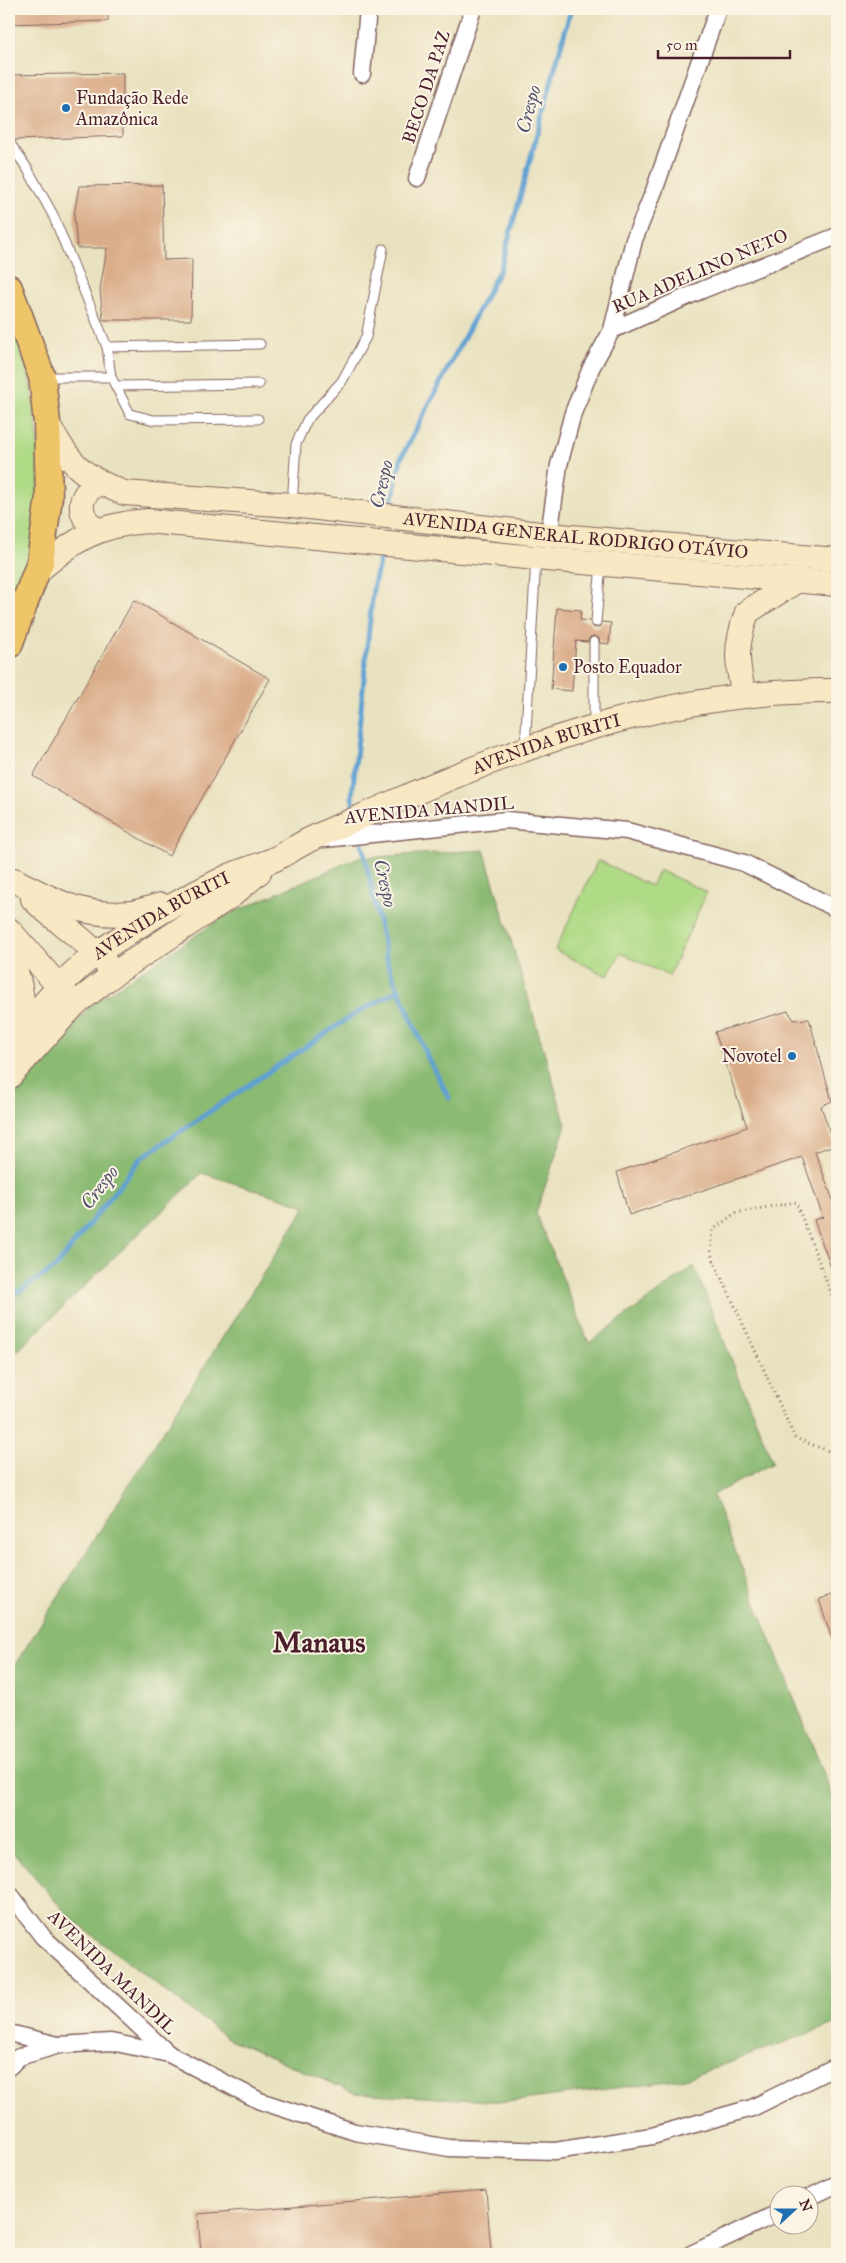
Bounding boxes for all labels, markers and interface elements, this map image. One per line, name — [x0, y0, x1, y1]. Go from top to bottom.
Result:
street label: BECO DA PAZ — [397, 28, 455, 146]
scale bar — [658, 28, 791, 60]
text: 50 m — [666, 36, 698, 54]
water label: Crespo — [511, 83, 547, 136]
place label: Fundação Rede Amazônica — [75, 87, 188, 130]
marker: Fundação Rede Amazônica — [60, 102, 72, 114]
street label: RUA ADELINO NETO — [609, 224, 791, 318]
water label: Crespo — [365, 458, 399, 511]
street label: AVENIDA GENERAL RODRIGO OTÁVIO — [401, 507, 749, 563]
place label: Posto Equador — [573, 656, 682, 679]
marker: Posto Equador — [557, 661, 569, 673]
street label: AVENIDA BURITI — [468, 709, 623, 779]
street label: AVENIDA MANDIL — [342, 792, 515, 828]
water label: Crespo — [368, 857, 402, 910]
street label: AVENIDA BURITI — [87, 866, 233, 965]
place label: Novotel — [722, 1045, 782, 1067]
marker: Novotel — [786, 1050, 798, 1062]
water label: Crespo — [75, 1161, 124, 1214]
district label: Manaus — [273, 1625, 365, 1660]
street label: AVENIDA MANDIL — [43, 1904, 181, 2039]
north arrow — [768, 2186, 818, 2236]
text: N — [796, 2197, 816, 2214]

